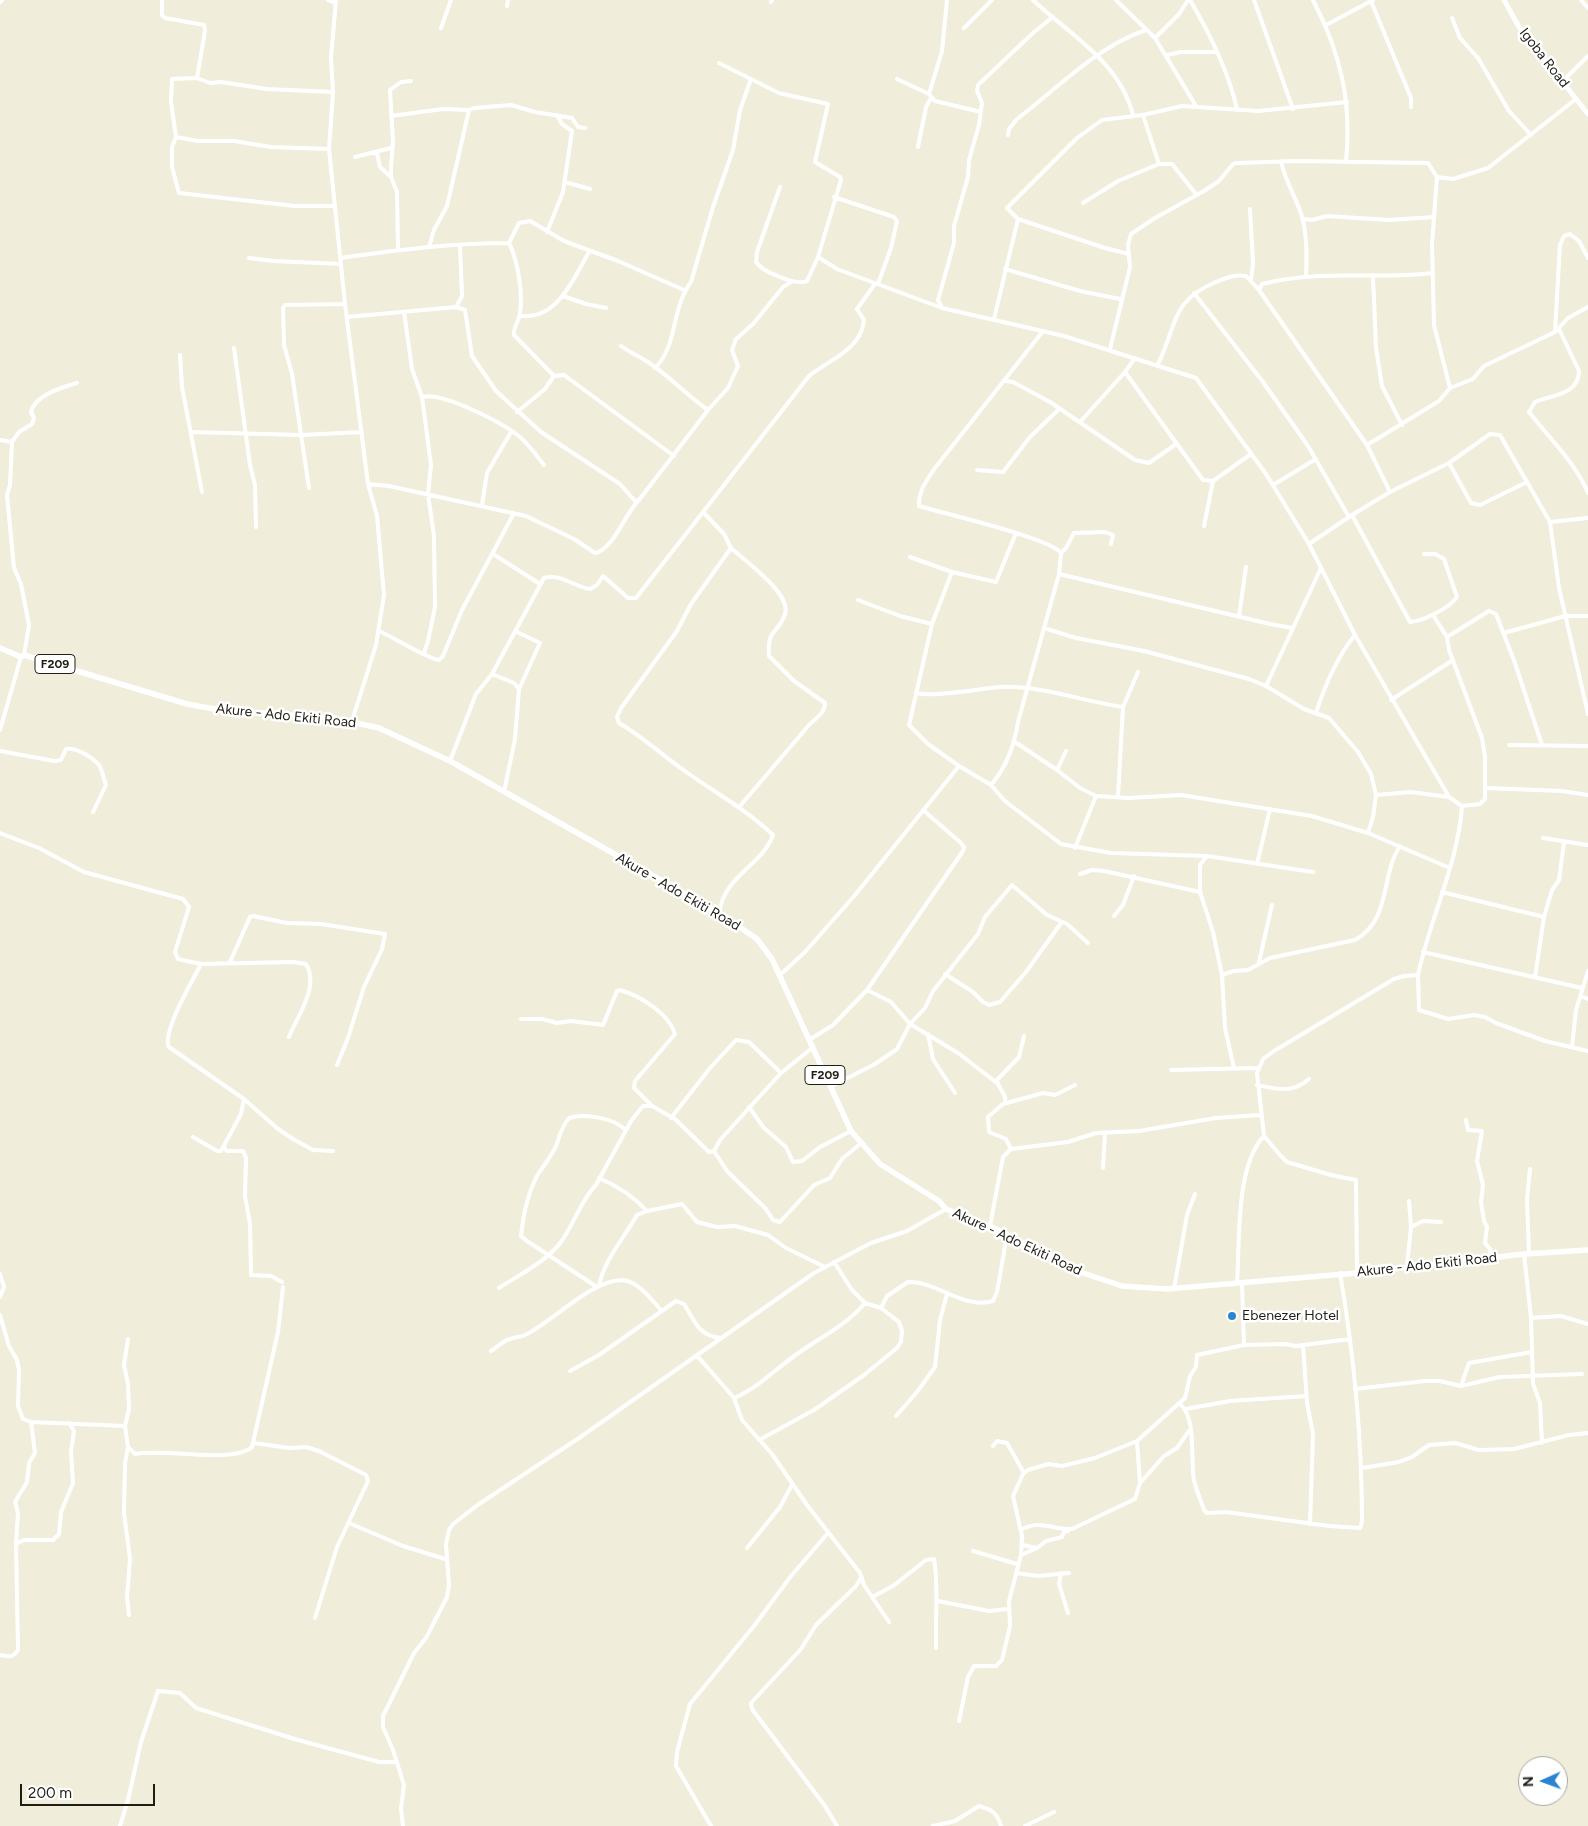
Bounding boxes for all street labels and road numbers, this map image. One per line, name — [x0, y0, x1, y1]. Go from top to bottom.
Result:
street label: Igoba Road — [1515, 25, 1573, 91]
road number: F209 — [35, 654, 75, 674]
street label: Akure - Ado Ekiti Road — [215, 700, 357, 732]
street label: Akure - Ado Ekiti Road — [613, 849, 743, 935]
road number: F209 — [805, 1066, 845, 1084]
street label: Akure - Ado Ekiti Road — [950, 1205, 1084, 1279]
street label: Akure - Ado Ekiti Road — [1356, 1249, 1498, 1281]

